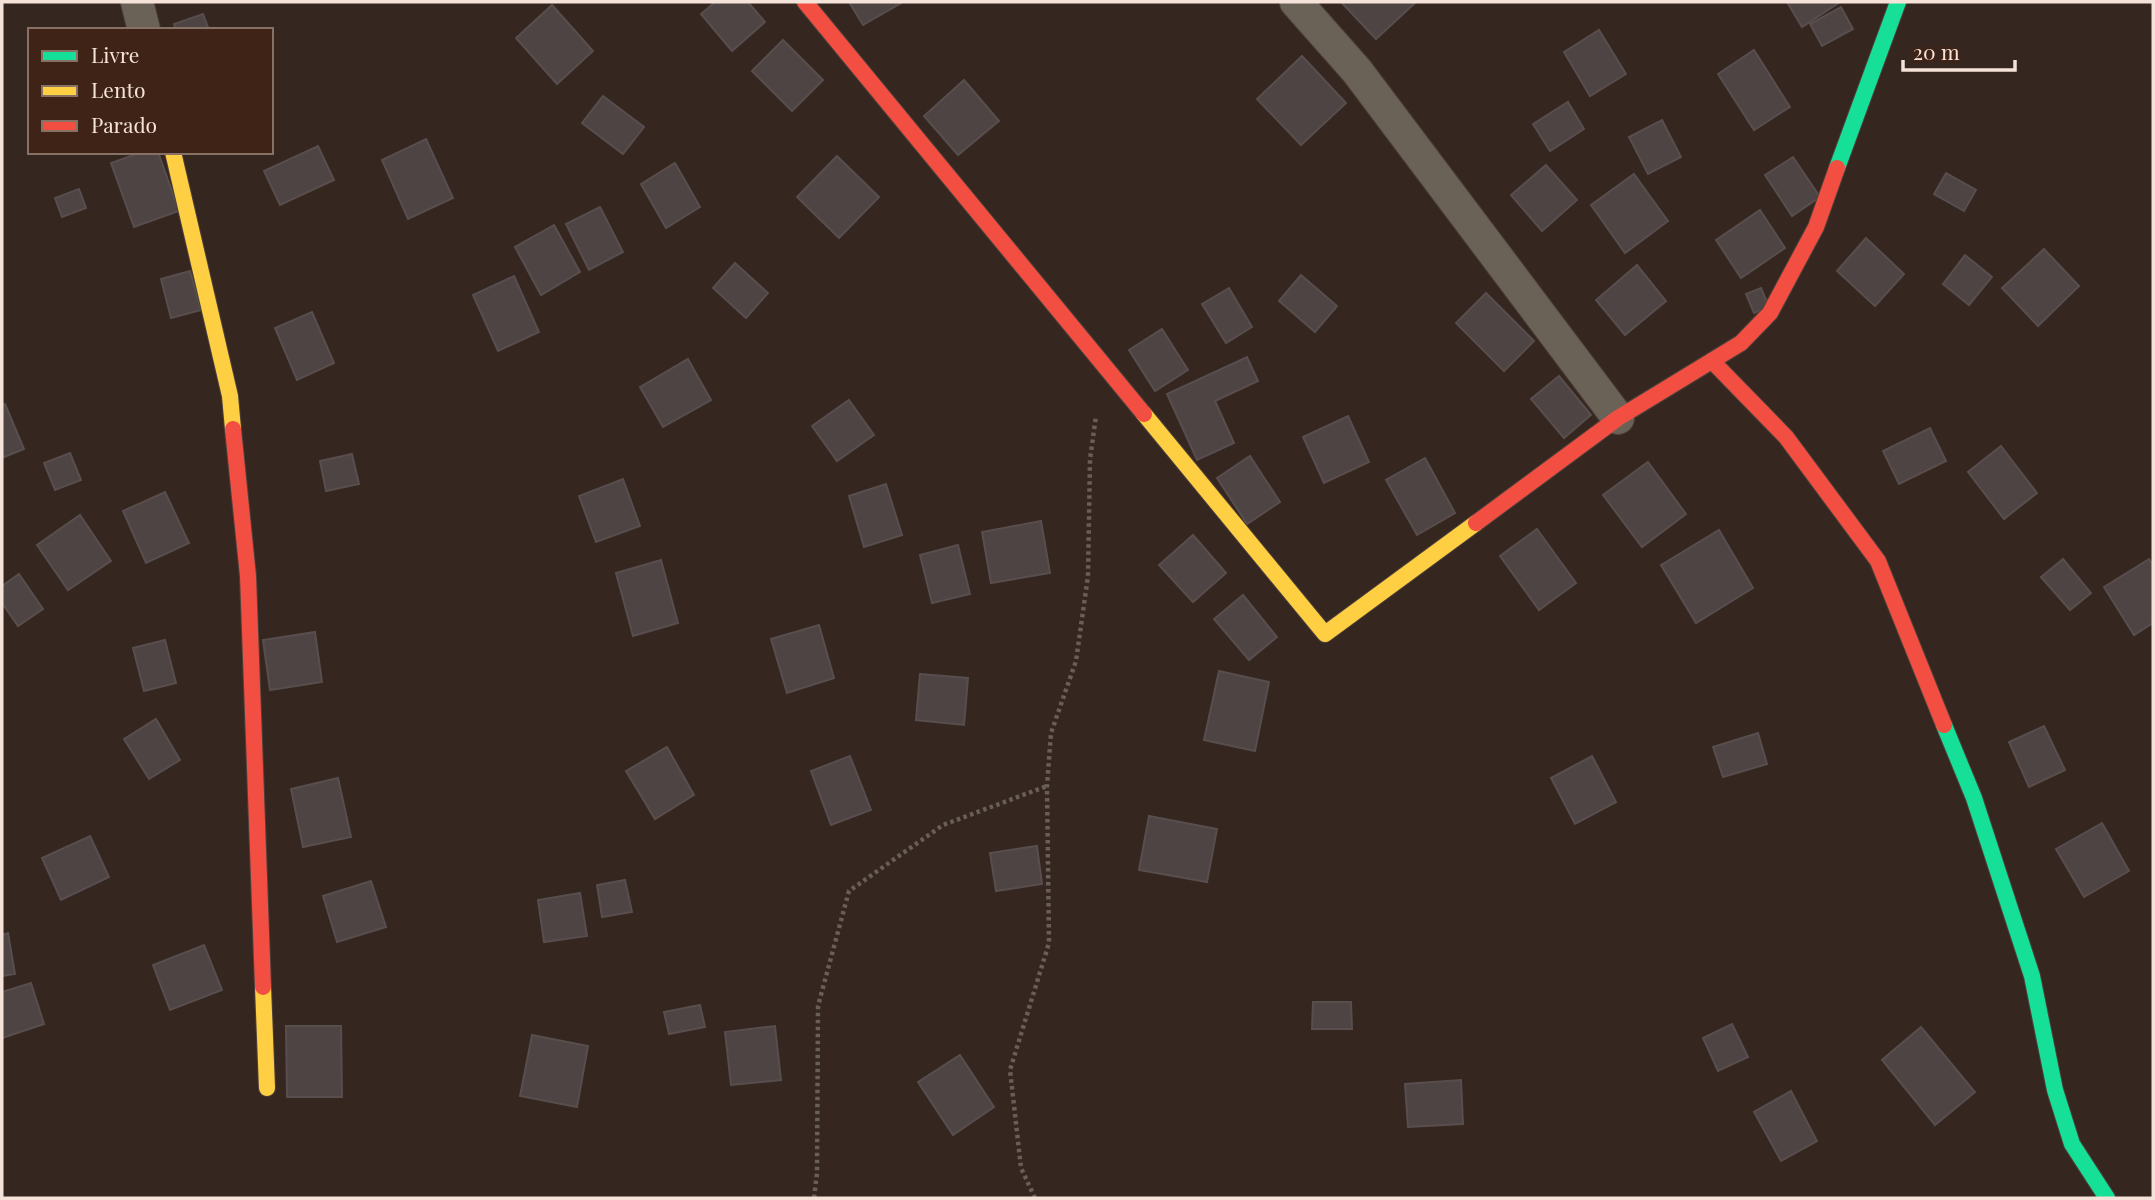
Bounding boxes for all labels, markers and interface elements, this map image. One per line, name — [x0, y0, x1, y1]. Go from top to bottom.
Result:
legend — [28, 28, 273, 154]
scale bar — [1903, 28, 2015, 72]
text: 20 m — [1913, 37, 1960, 65]
text: Livre — [91, 40, 139, 68]
text: Lento — [91, 75, 145, 103]
text: Parado — [91, 110, 157, 138]

